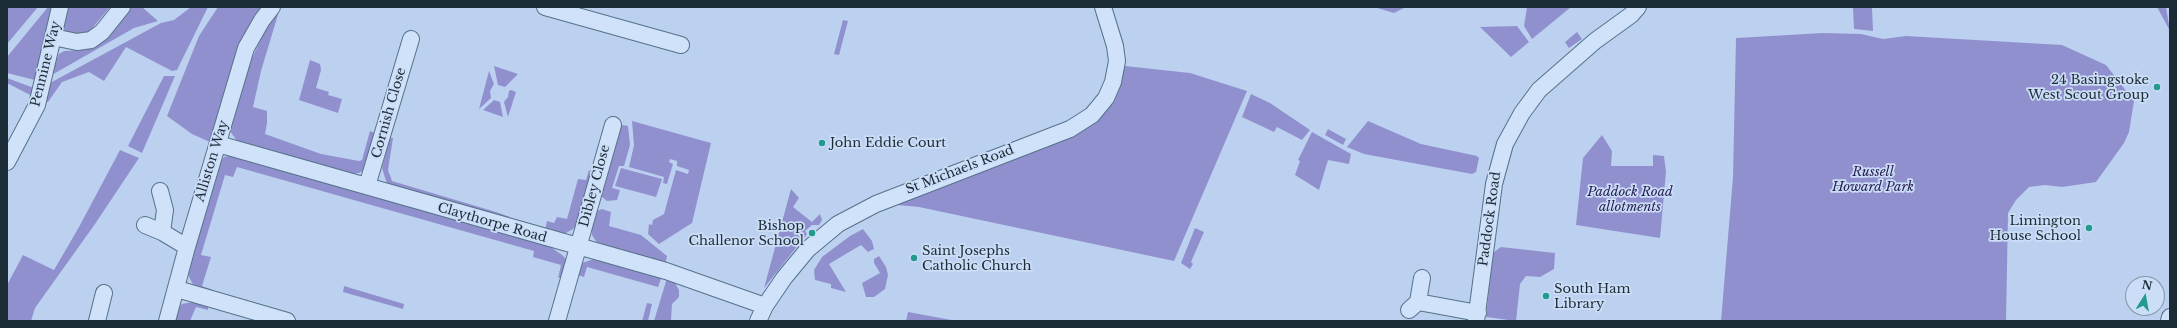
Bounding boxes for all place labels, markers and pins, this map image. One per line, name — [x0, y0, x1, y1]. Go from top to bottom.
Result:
place label: 24 Basingstoke West Scout Group — [2028, 72, 2149, 103]
marker: 24 Basingstoke West Scout Group — [2152, 82, 2162, 92]
place label: John Eddie Court — [830, 135, 946, 151]
marker: John Eddie Court — [817, 138, 827, 148]
place label: Limington House School — [1990, 213, 2081, 244]
place label: Bishop Challenor School — [689, 218, 804, 249]
marker: Limington House School — [2084, 223, 2094, 233]
marker: Bishop Challenor School — [807, 228, 817, 238]
place label: Saint Josephs Catholic Church — [922, 243, 1031, 274]
marker: Saint Josephs Catholic Church — [909, 253, 919, 263]
place label: South Ham Library — [1554, 281, 1630, 312]
marker: South Ham Library — [1541, 291, 1551, 301]

